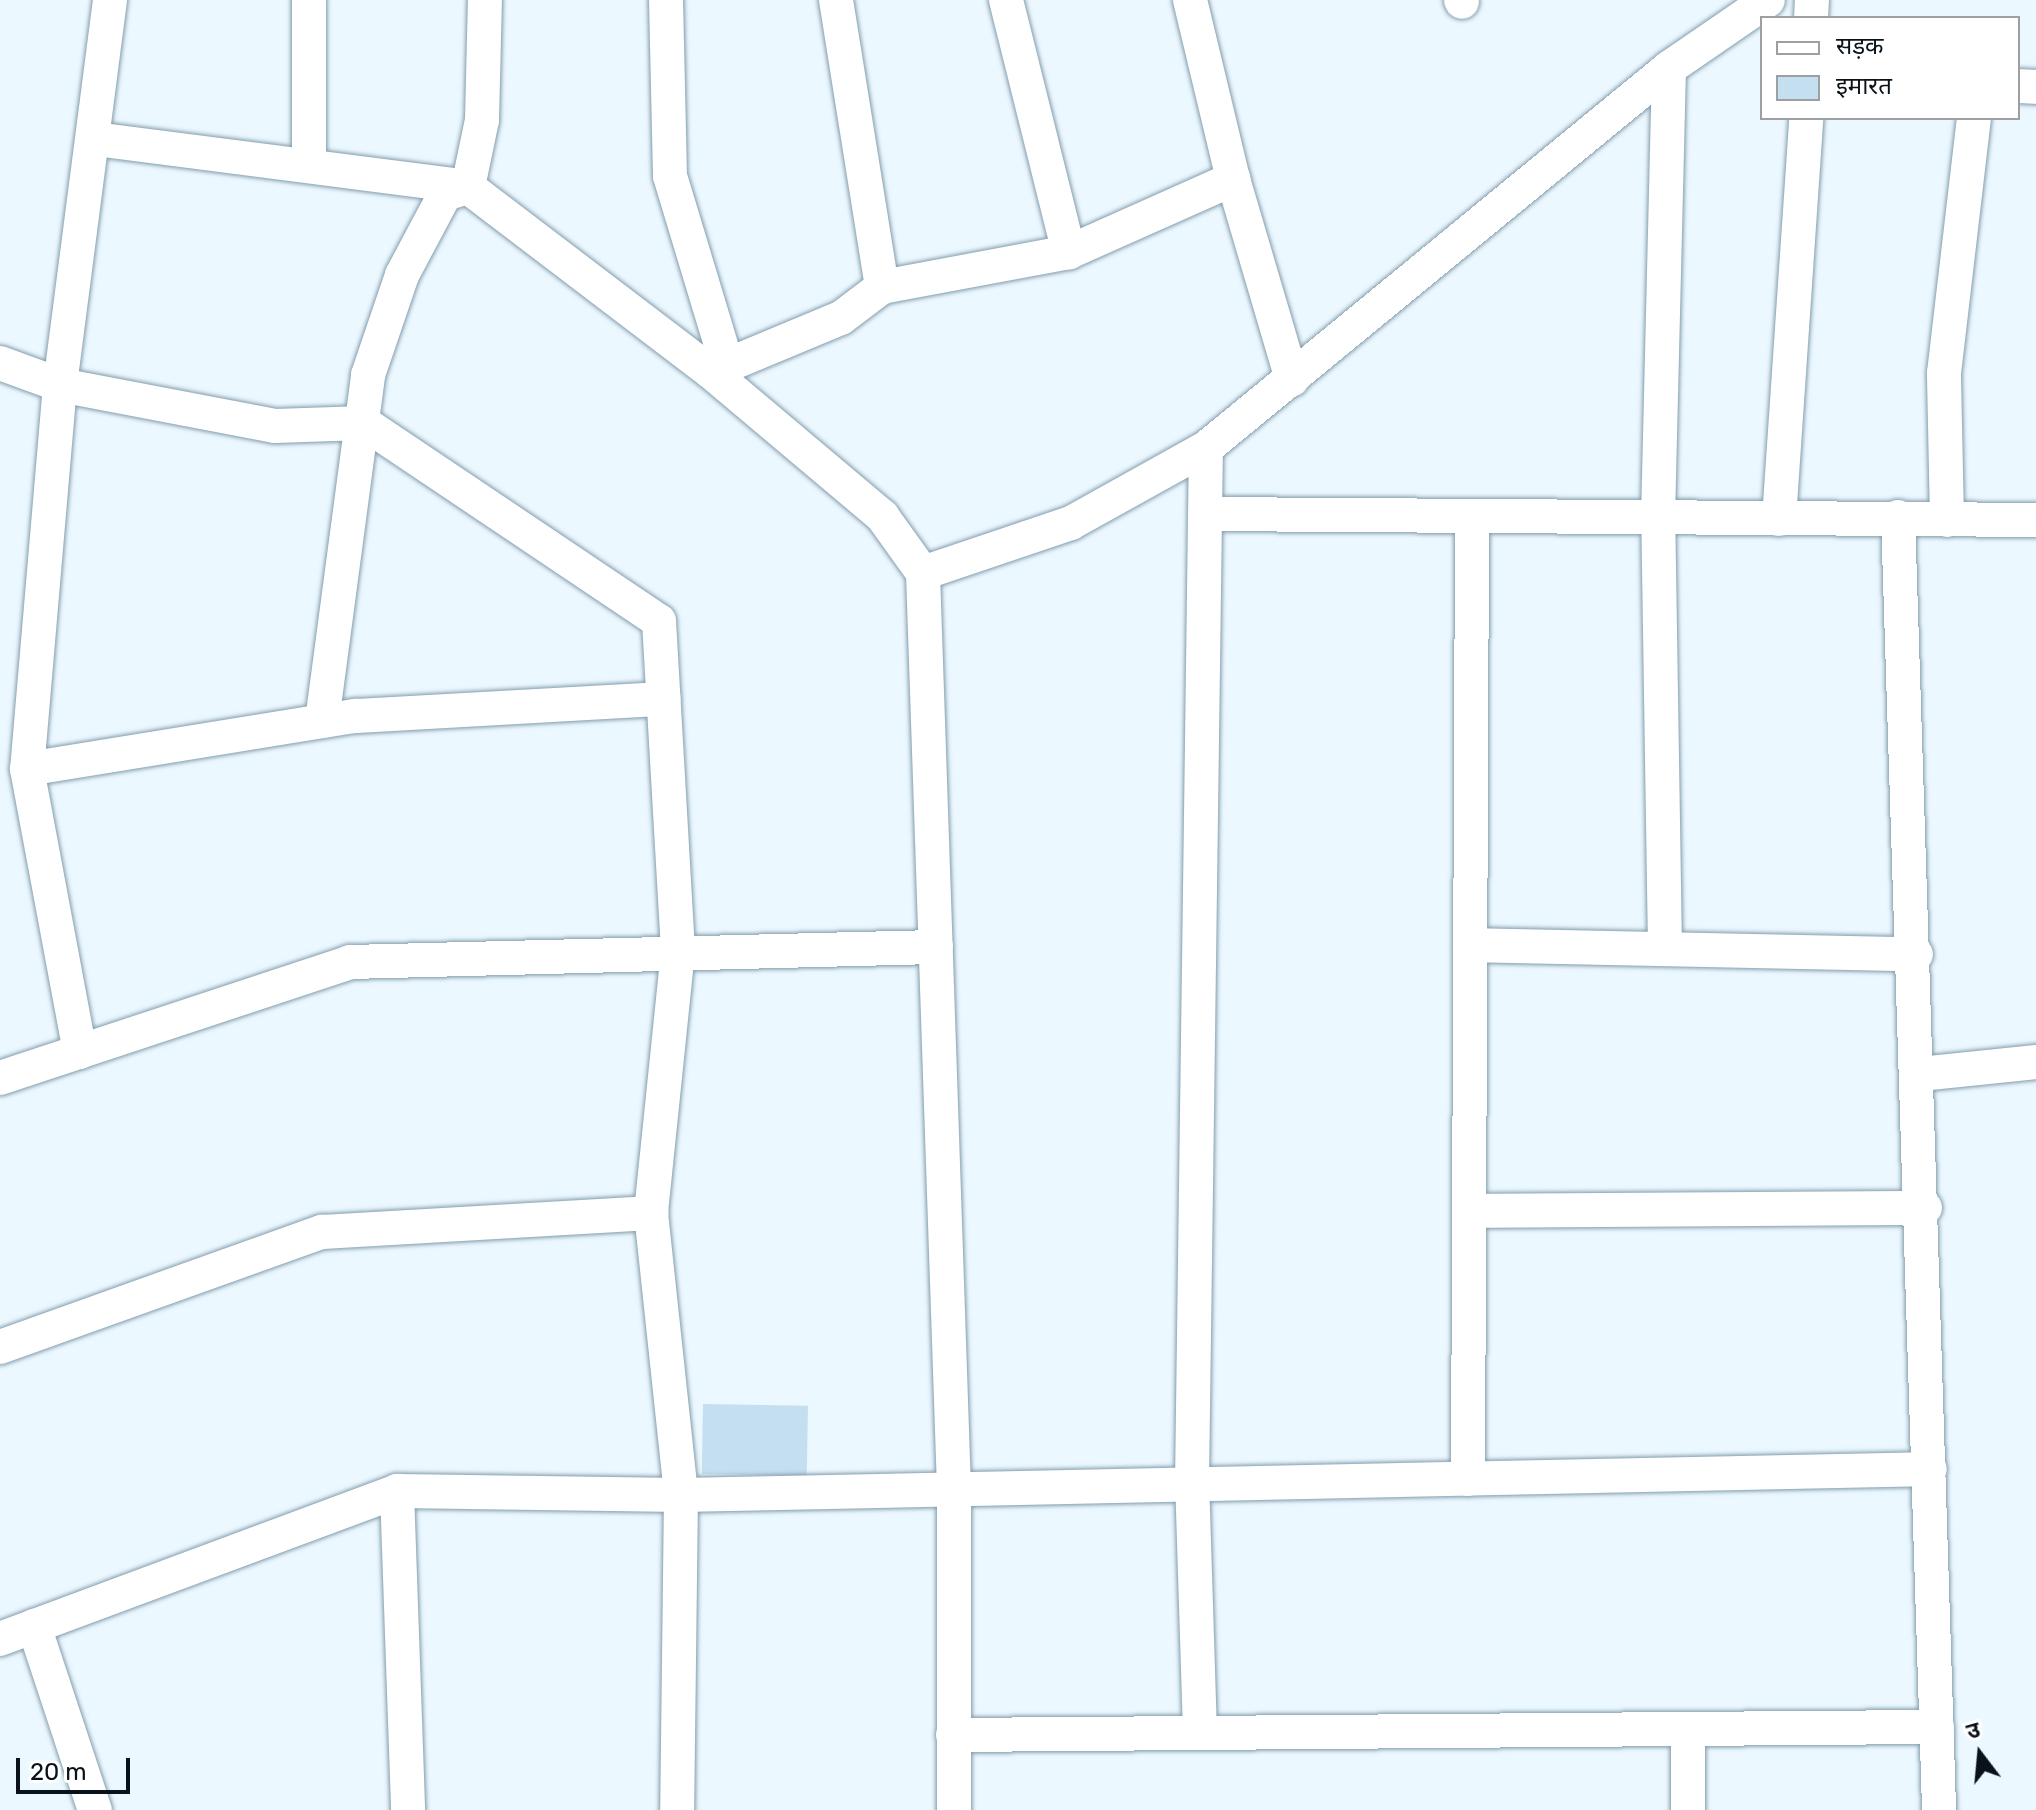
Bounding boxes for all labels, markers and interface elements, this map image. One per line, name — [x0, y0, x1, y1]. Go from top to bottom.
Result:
legend — [1760, 16, 2020, 120]
text: सड़क — [1836, 32, 1884, 60]
text: इमारत — [1836, 72, 1892, 100]
north arrow — [1940, 1714, 2020, 1794]
text: उ — [1963, 1716, 1983, 1745]
scale bar — [20, 1742, 134, 1792]
text: 20 m — [30, 1758, 87, 1786]

